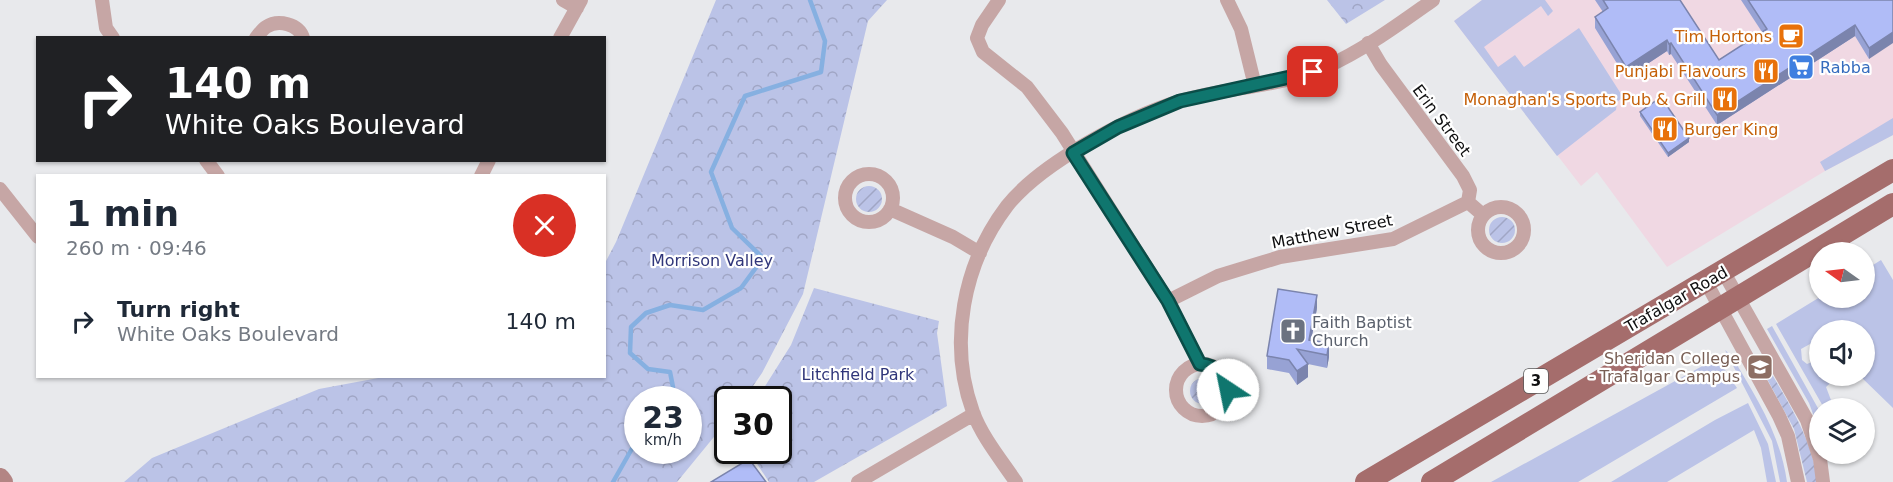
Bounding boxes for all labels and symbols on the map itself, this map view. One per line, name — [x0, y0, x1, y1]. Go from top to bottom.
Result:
cafe icon: Tim Hortons — [1776, 21, 1806, 51]
place label: Tim Hortons — [1674, 27, 1772, 46]
pin — [1287, 46, 1338, 97]
supermarket icon: Rabba — [1786, 52, 1816, 82]
restaurant icon: Punjabi Flavours — [1751, 56, 1781, 86]
place label: Rabba — [1820, 58, 1871, 77]
place label: Punjabi Flavours — [1615, 62, 1746, 81]
street label: Erin Street — [1408, 81, 1475, 160]
restaurant icon: Monaghan's Sports Pub & Grill — [1710, 84, 1740, 114]
place label: Monaghan's Sports Pub & Grill — [1463, 90, 1706, 109]
restaurant icon: Burger King — [1650, 114, 1680, 144]
place label: Burger King — [1684, 120, 1778, 139]
street label: Matthew Street — [1270, 210, 1394, 253]
north arrow — [1809, 242, 1875, 308]
park label: Morrison Valley — [651, 251, 773, 270]
street label: Trafalgar Road — [1621, 262, 1731, 337]
place label: Faith Baptist Church — [1312, 313, 1412, 350]
church icon: Faith Baptist Church — [1278, 316, 1308, 346]
place label: Sheridan College - Trafalgar Campus — [1589, 349, 1740, 386]
school or university icon: Sheridan College - Trafalgar Campus — [1745, 352, 1775, 382]
position arrow — [1196, 358, 1260, 422]
park label: Litchfield Park — [802, 365, 915, 384]
road number: 3 — [1524, 369, 1548, 393]
speed limit sign: 30 — [714, 386, 792, 464]

